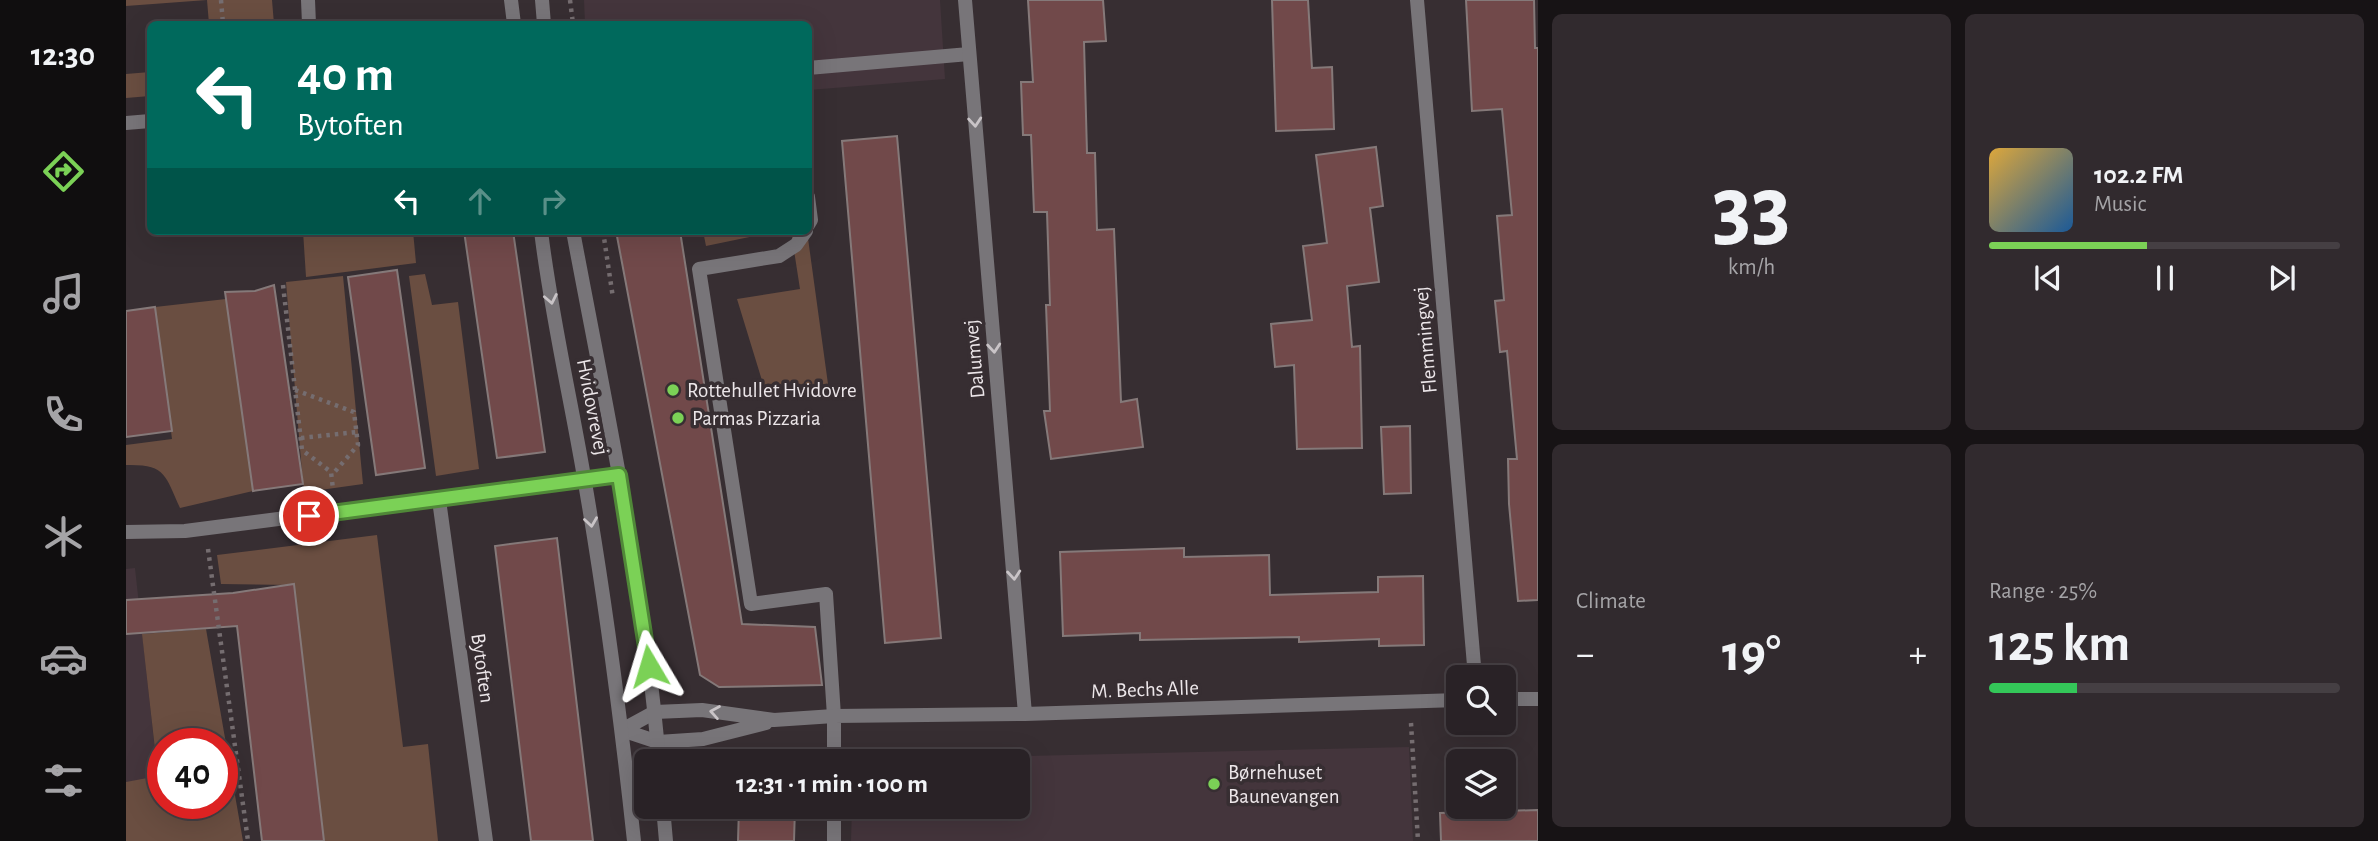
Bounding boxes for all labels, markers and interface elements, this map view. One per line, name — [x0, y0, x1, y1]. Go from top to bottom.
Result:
text: 12:30 — [31, 39, 95, 71]
icon: left — [182, 49, 273, 140]
text: 40 m — [297, 51, 394, 100]
text: Bytoften — [297, 109, 404, 141]
one-way arrow — [967, 117, 982, 128]
icon: directions — [39, 147, 88, 196]
text: 102.2 FM — [2094, 162, 2184, 188]
text: 33 — [1712, 163, 1791, 254]
icon: left — [388, 182, 426, 220]
icon: ahead — [461, 182, 499, 220]
icon: right — [534, 182, 572, 220]
text: Music — [2094, 193, 2146, 216]
text: km/h — [1728, 256, 1775, 279]
icon: previous — [2029, 259, 2067, 297]
icon: pause — [2146, 259, 2184, 297]
icon: next — [2263, 259, 2301, 297]
icon: music — [39, 269, 88, 318]
street label: Flemmingvej — [1410, 286, 1441, 394]
one-way arrow — [542, 292, 557, 304]
street label: Dalumvej — [961, 319, 988, 399]
one-way arrow — [987, 343, 1002, 354]
street label: Hvidovrevej — [573, 357, 612, 457]
place label: Rottehullet Hvidovre — [687, 380, 857, 401]
marker: Rottehullet Hvidovre — [665, 382, 681, 398]
icon: phone — [39, 390, 88, 439]
place label: Parmas Pizzaria — [692, 408, 821, 429]
marker: Parmas Pizzaria — [670, 410, 686, 426]
pin — [279, 486, 339, 546]
icon: arrive — [290, 497, 328, 535]
icon: climate — [39, 512, 88, 561]
one-way arrow — [583, 516, 598, 528]
one-way arrow — [1006, 570, 1021, 581]
text: Range · 25% — [1989, 580, 2097, 603]
text: Climate — [1576, 590, 1646, 613]
text: 125 km — [1989, 618, 2130, 670]
text: 19° — [1722, 628, 1781, 680]
position arrow — [612, 629, 686, 703]
street label: Bytoften — [467, 632, 498, 704]
icon: car — [39, 634, 88, 683]
text: − — [1576, 636, 1594, 674]
text: + — [1909, 636, 1927, 674]
map controls — [1446, 665, 1516, 819]
button: search — [1446, 665, 1516, 735]
street label: M. Bechs Alle — [1091, 677, 1199, 702]
one-way arrow — [709, 705, 721, 720]
speed limit sign: 40 — [147, 728, 238, 819]
button: layers — [1446, 749, 1516, 819]
icon: filters — [39, 756, 88, 805]
place label: Børnehuset Baunevangen — [1228, 762, 1340, 807]
text: 12:31 · 1 min · 100 m — [736, 771, 928, 797]
marker: Børnehuset Baunevangen — [1206, 776, 1222, 792]

